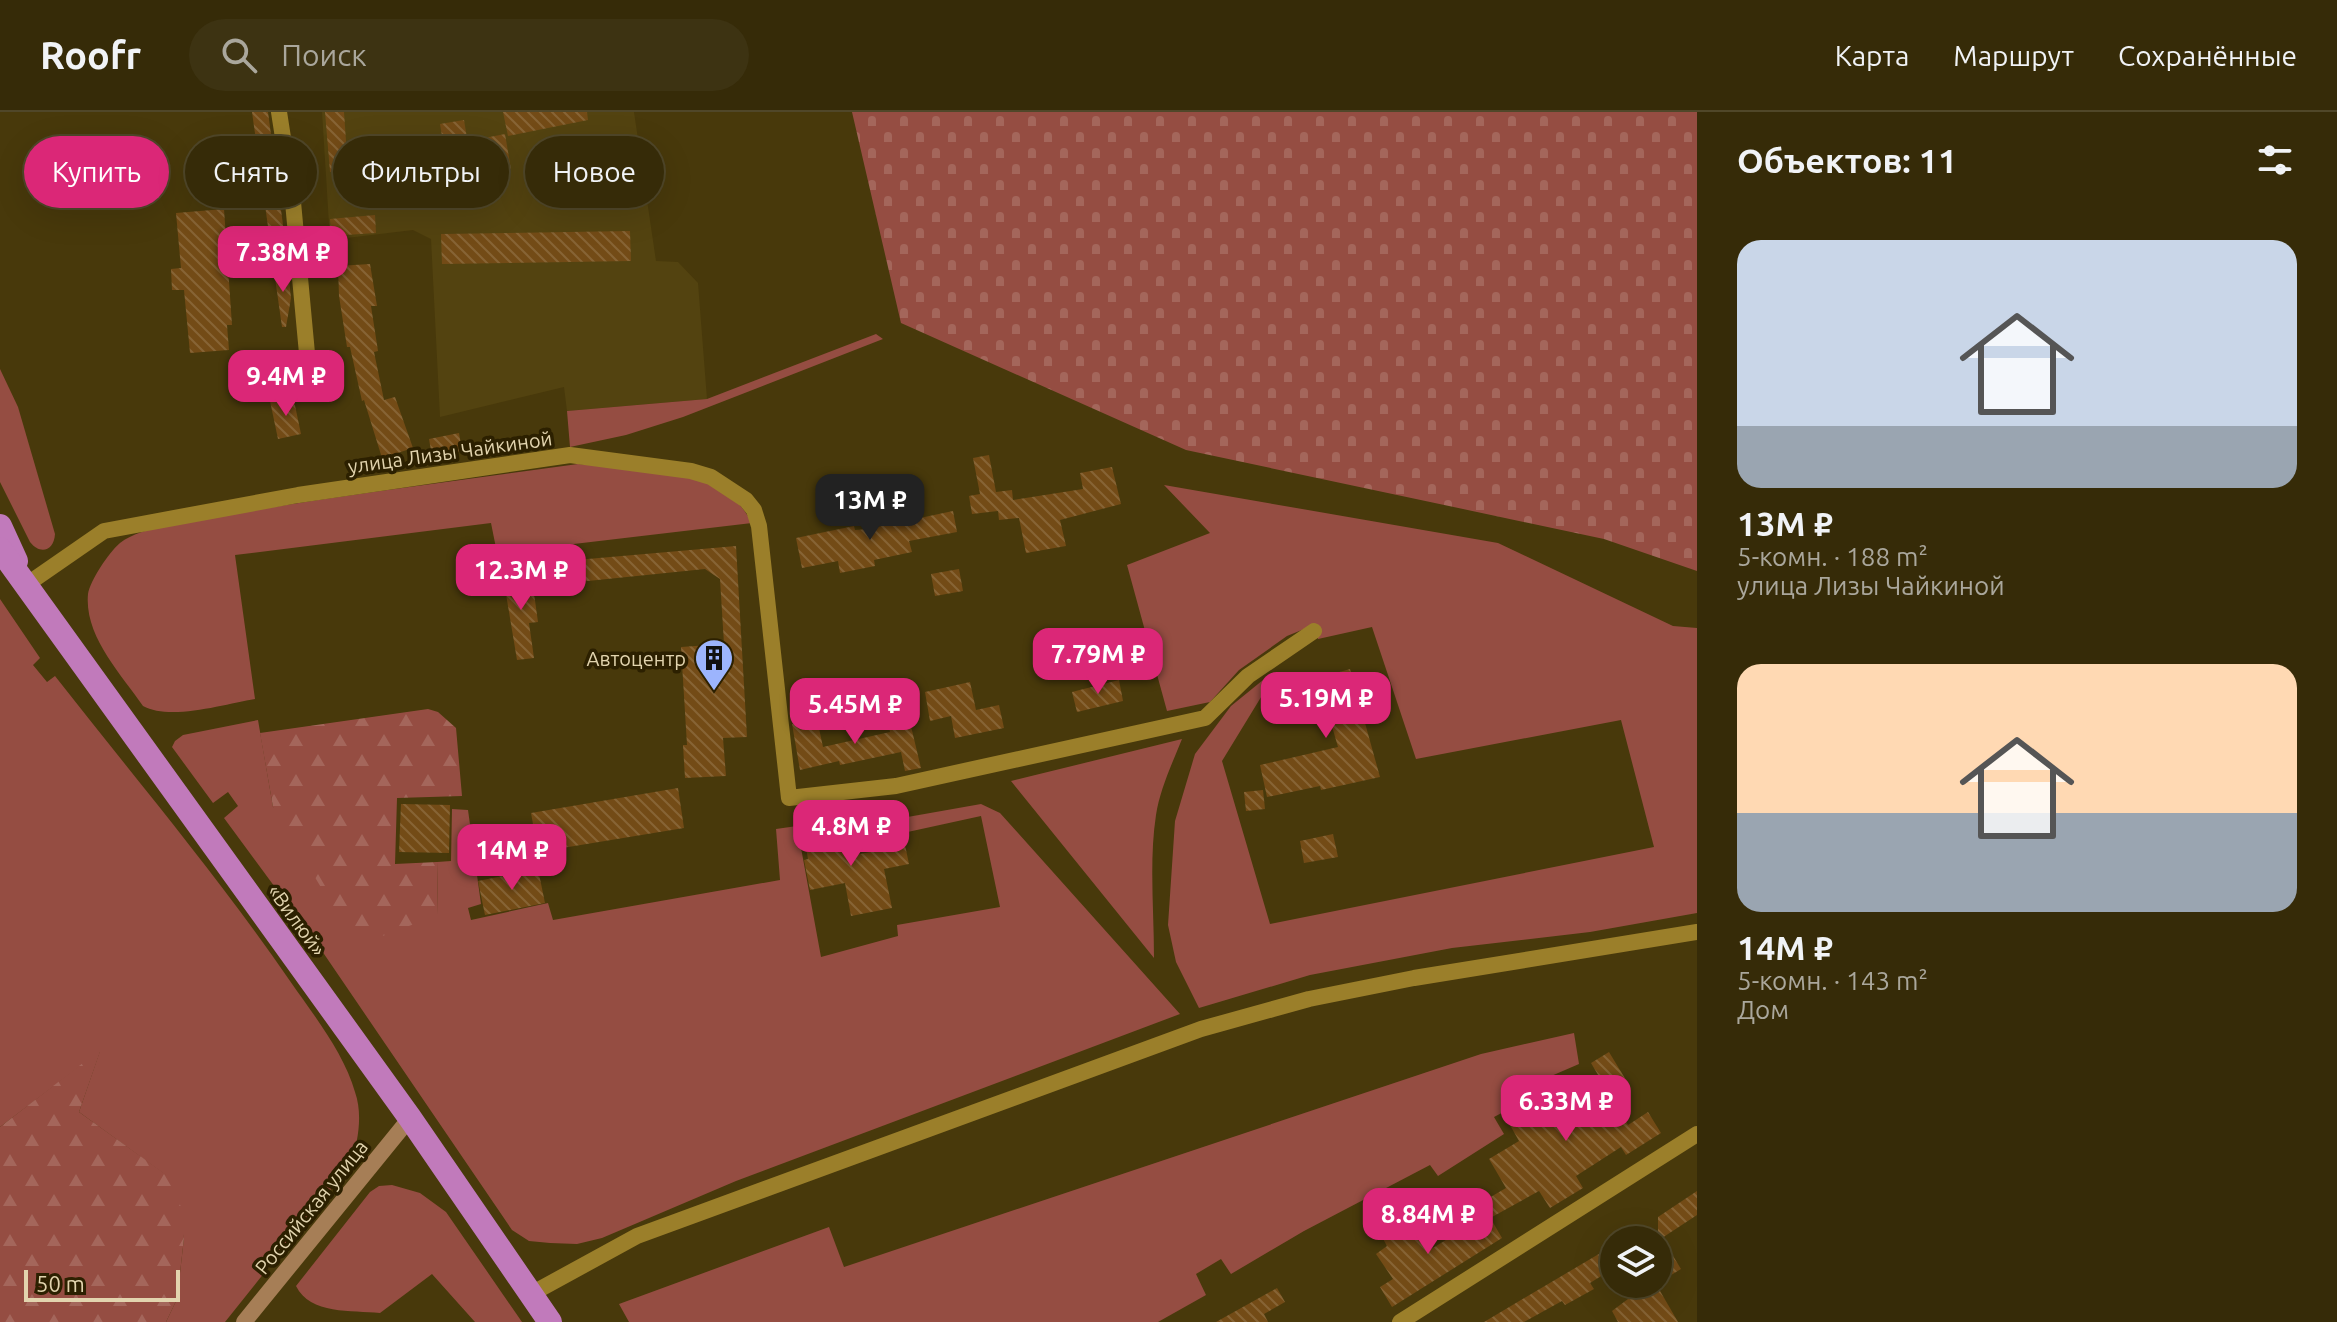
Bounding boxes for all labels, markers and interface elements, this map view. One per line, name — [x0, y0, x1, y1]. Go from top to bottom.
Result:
search box — [189, 19, 749, 91]
icon: search — [217, 33, 261, 77]
text: Roofr — [40, 34, 141, 76]
text: Поиск — [281, 38, 367, 72]
text: Карта — [1835, 40, 1909, 71]
text: Маршрут — [1953, 40, 2074, 71]
text: Сохранённые — [2118, 40, 2297, 71]
chip: Купить — [24, 136, 169, 208]
chip: Снять — [185, 136, 317, 208]
chip: Фильтры — [333, 136, 509, 208]
chip: Новое — [525, 136, 664, 208]
icon: filters — [2253, 138, 2297, 182]
text: Объектов: 11 — [1737, 141, 1957, 179]
pin: 7.38M ₽ — [209, 226, 357, 294]
text: 7.38M ₽ — [236, 237, 330, 266]
icon: home — [1945, 292, 2089, 436]
pin: 9.4M ₽ — [221, 350, 351, 418]
text: 9.4M ₽ — [246, 361, 326, 390]
street label: улица Лизы Чайкиной — [346, 426, 554, 478]
pin: 13M ₽ — [814, 474, 926, 542]
text: 13M ₽ — [833, 485, 907, 514]
text: 13M ₽ — [1737, 504, 1833, 542]
text: 5-комн. · 188 m² — [1737, 542, 1928, 571]
pin: 12.3M ₽ — [447, 544, 595, 612]
text: 12.3M ₽ — [474, 555, 568, 584]
text: улица Лизы Чайкиной — [1737, 571, 2005, 600]
pin: 7.79M ₽ — [1024, 628, 1172, 696]
building icon: Автоцентр — [693, 637, 735, 692]
text: 7.79M ₽ — [1051, 639, 1145, 668]
place label: Автоцентр — [586, 647, 686, 670]
pin: 5.19M ₽ — [1252, 672, 1400, 740]
pin: 5.45M ₽ — [781, 678, 929, 746]
text: 5.19M ₽ — [1279, 683, 1373, 712]
text: 5.45M ₽ — [808, 689, 902, 718]
icon: home — [1945, 716, 2089, 860]
pin: 4.8M ₽ — [786, 800, 916, 868]
text: 4.8M ₽ — [811, 811, 891, 840]
pin: 14M ₽ — [456, 824, 568, 892]
text: 14M ₽ — [475, 835, 549, 864]
street label: «Вилюй» — [263, 880, 331, 960]
text: 14M ₽ — [1737, 928, 1833, 966]
text: 5-комн. · 143 m² — [1737, 966, 1928, 995]
text: Дом — [1737, 995, 1789, 1024]
pin: 6.33M ₽ — [1492, 1075, 1640, 1143]
text: 6.33M ₽ — [1519, 1086, 1613, 1115]
street label: Российская улица — [250, 1135, 372, 1279]
pin: 8.84M ₽ — [1354, 1188, 1502, 1256]
text: 8.84M ₽ — [1381, 1199, 1475, 1228]
map controls — [1600, 1226, 1672, 1298]
button: layers — [1600, 1226, 1672, 1298]
scale bar — [24, 1266, 180, 1302]
text: 50 m — [36, 1271, 85, 1296]

